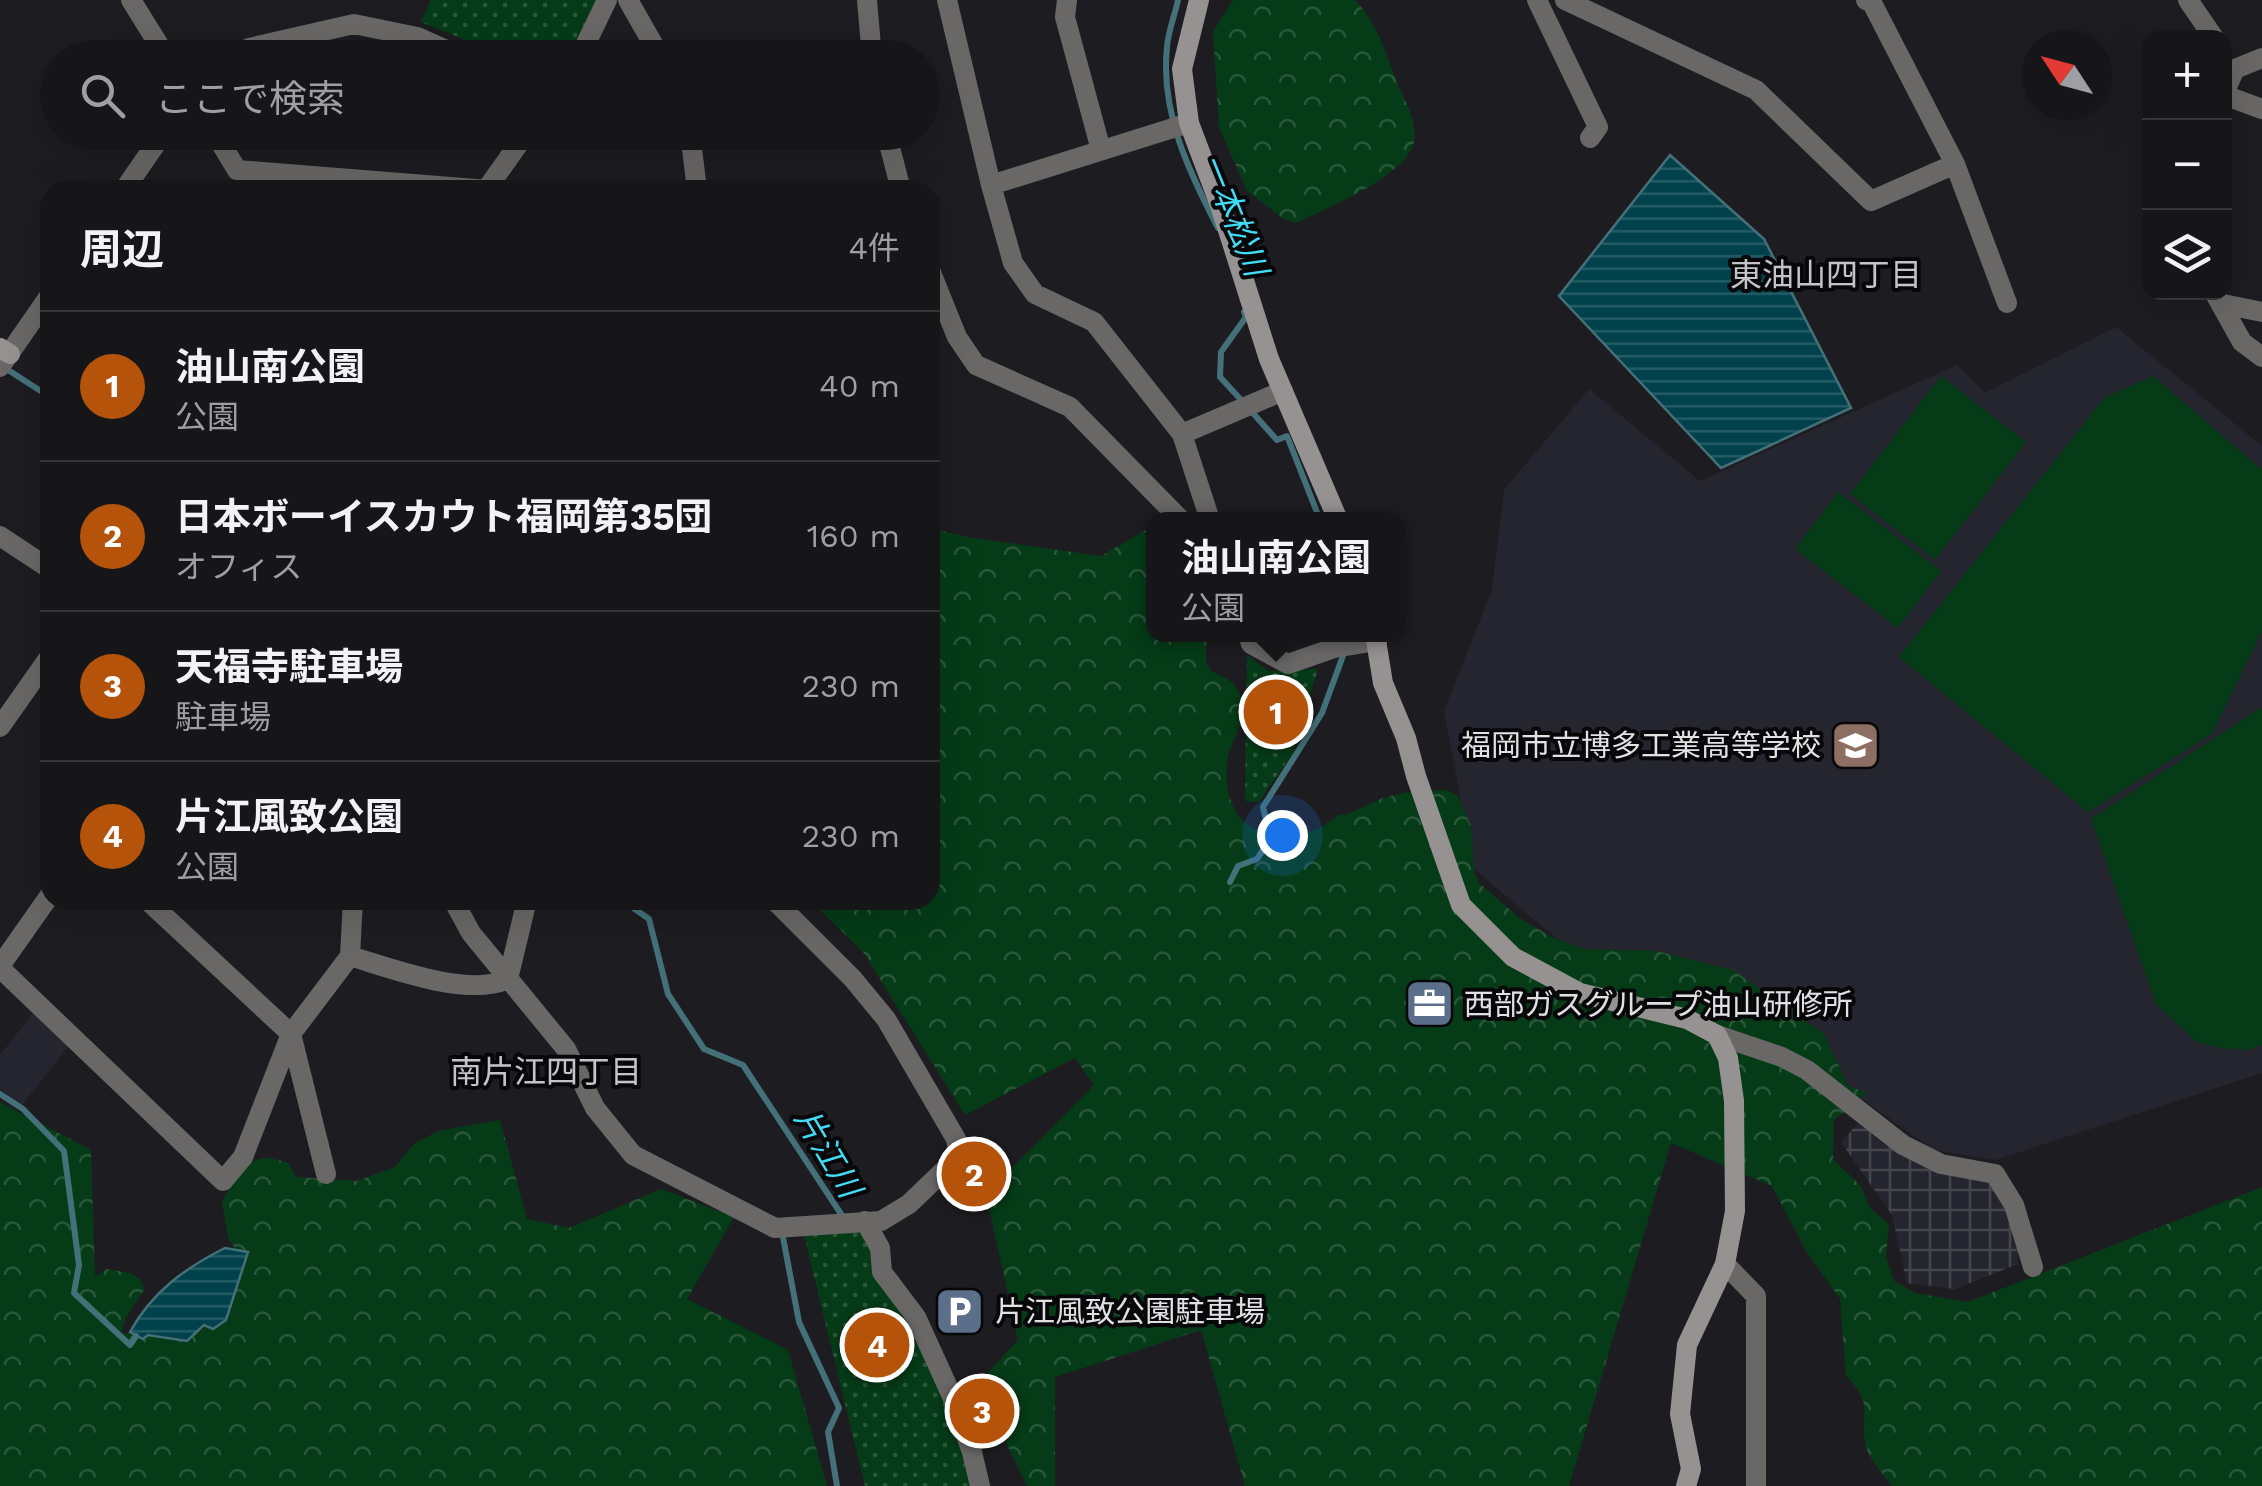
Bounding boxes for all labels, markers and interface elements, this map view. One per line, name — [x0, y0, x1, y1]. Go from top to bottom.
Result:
north arrow — [2022, 30, 2112, 120]
map controls — [2142, 30, 2232, 300]
button: + — [2142, 30, 2232, 120]
search box — [40, 40, 940, 150]
icon: search — [75, 68, 130, 123]
text: ここで検索 — [155, 77, 345, 121]
button: − — [2142, 120, 2232, 210]
water label: 一本松川 — [1192, 149, 1277, 284]
button: layers — [2142, 210, 2232, 300]
text: 周辺 — [80, 225, 164, 274]
text: 4件 — [848, 229, 900, 267]
district label: 東油山四丁目 — [1730, 256, 1922, 294]
text: 油山南公園 — [175, 345, 365, 389]
text: 1 — [106, 367, 119, 405]
text: 40 m — [819, 367, 900, 405]
text: 公園 — [175, 398, 239, 436]
text: 日本ボーイスカウト福岡第35団 — [175, 495, 713, 539]
popup — [1146, 512, 1406, 642]
text: 2 — [103, 517, 122, 555]
text: 160 m — [807, 517, 900, 555]
text: 油山南公園 — [1181, 536, 1371, 580]
text: オフィス — [175, 548, 302, 586]
text: 公園 — [1181, 589, 1245, 627]
text: 天福寺駐車場 — [175, 645, 403, 689]
text: 3 — [103, 667, 122, 705]
text: 230 m — [801, 667, 900, 705]
pin: 1 — [1244, 674, 1308, 750]
text: 駐車場 — [175, 698, 271, 736]
school or university icon: 福岡市立博多工業高等学校 — [1830, 719, 1882, 771]
place label: 福岡市立博多工業高等学校 — [1461, 728, 1821, 763]
text: 片江風致公園 — [175, 795, 403, 839]
your location — [1257, 810, 1308, 861]
text: 4 — [102, 817, 123, 855]
text: 230 m — [801, 817, 900, 855]
text: 公園 — [175, 848, 239, 886]
office icon: 西部ガスグループ油山研修所 — [1403, 978, 1455, 1030]
place label: 西部ガスグループ油山研修所 — [1464, 987, 1852, 1022]
district label: 南片江四丁目 — [450, 1053, 642, 1091]
water label: 片江川 — [787, 1102, 871, 1206]
pin: 2 — [942, 1136, 1006, 1212]
parking icon: 片江風致公園駐車場 — [934, 1285, 986, 1337]
place label: 片江風致公園駐車場 — [995, 1294, 1265, 1329]
pin: 4 — [844, 1308, 910, 1382]
pin: 3 — [950, 1374, 1014, 1448]

